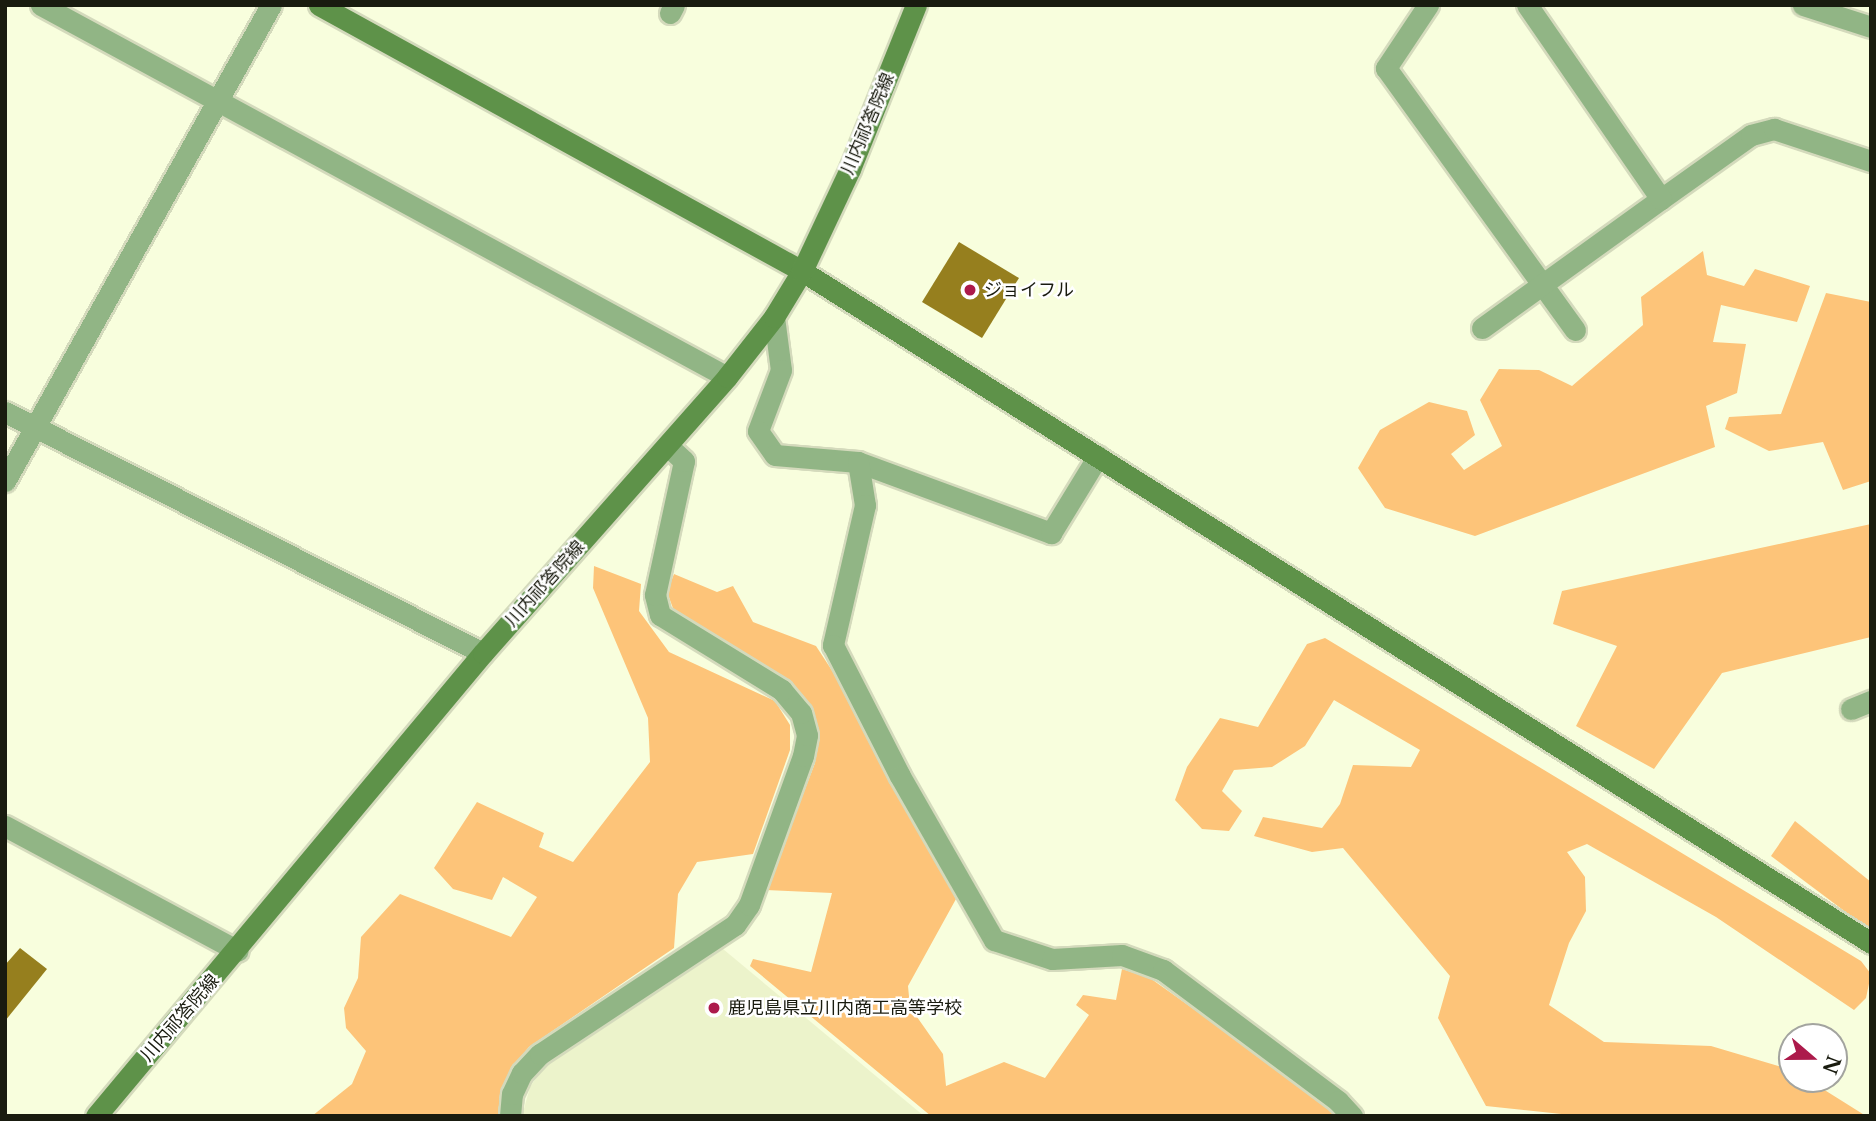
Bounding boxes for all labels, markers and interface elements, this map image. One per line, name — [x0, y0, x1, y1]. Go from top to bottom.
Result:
street label: 川内祁答院線 — [837, 70, 899, 178]
place label: ジョイフル — [984, 279, 1074, 301]
marker: ジョイフル — [962, 282, 978, 298]
street label: 川内祁答院線 — [501, 537, 589, 631]
street label: 川内祁答院線 — [136, 970, 224, 1066]
place label: 鹿児島県立川内商工高等学校 — [728, 997, 962, 1019]
marker: 鹿児島県立川内商工高等学校 — [706, 1000, 722, 1016]
north arrow — [1778, 1023, 1848, 1093]
text: N — [1817, 1052, 1845, 1077]

